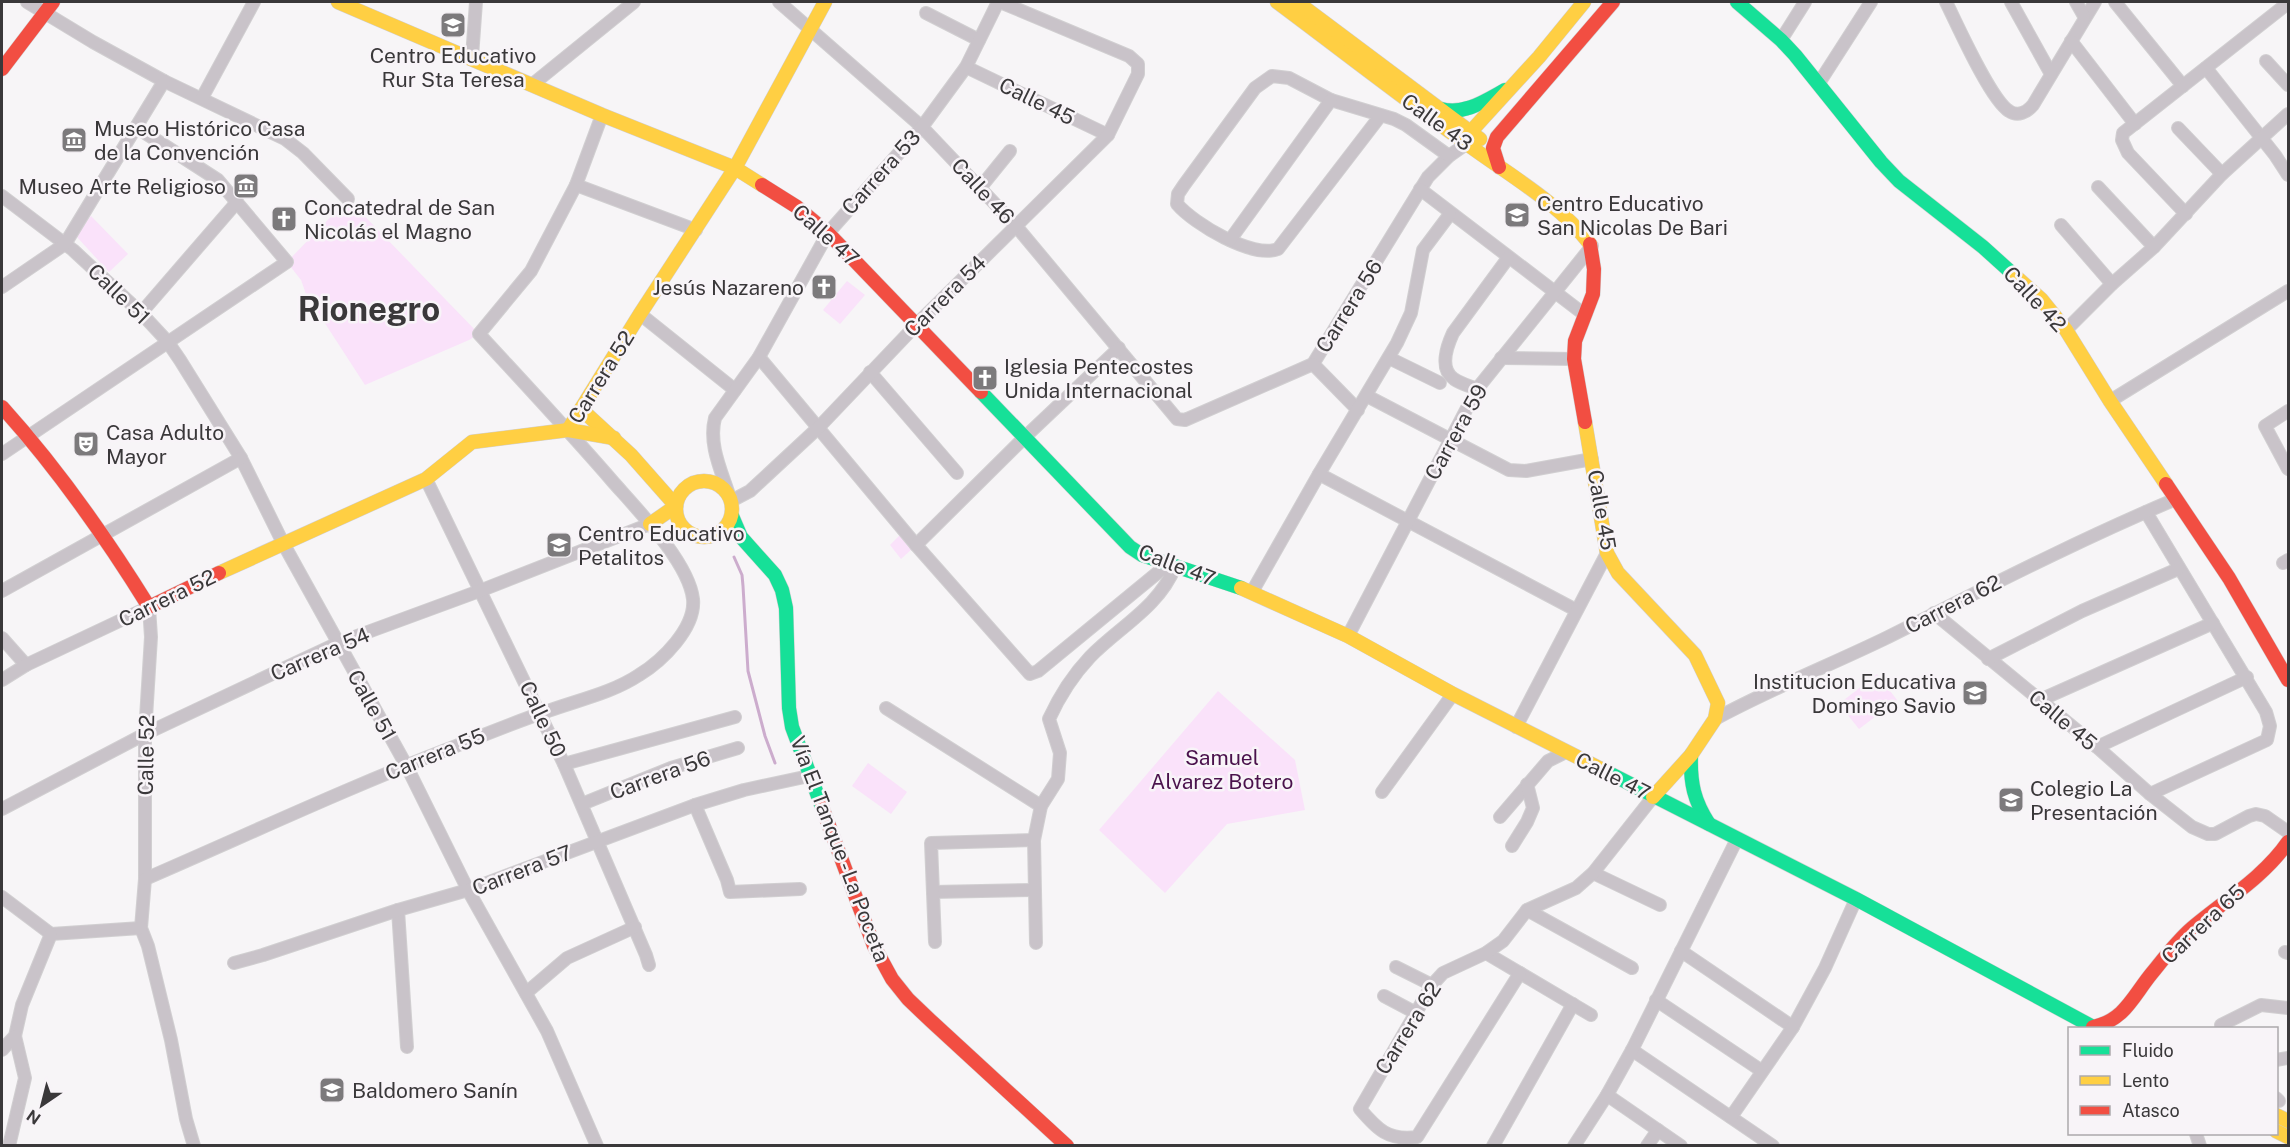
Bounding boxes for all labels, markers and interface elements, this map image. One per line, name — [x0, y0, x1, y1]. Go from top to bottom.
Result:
school or university icon: Centro Educativo Rur Sta Teresa — [438, 10, 468, 40]
place label: Centro Educativo Rur Sta Teresa — [370, 43, 536, 92]
street label: Calle 45 — [995, 72, 1079, 130]
street label: Calle 43 — [1397, 88, 1477, 156]
place label: Museo Histórico Casa de la Convención — [94, 116, 305, 165]
museum icon: Museo Histórico Casa de la Convención — [59, 125, 89, 155]
street label: Carrera 53 — [836, 125, 926, 219]
street label: Calle 46 — [946, 153, 1020, 229]
museum icon: Museo Arte Religioso — [231, 171, 261, 201]
place label: Museo Arte Religioso — [19, 174, 226, 199]
place label: Centro Educativo San Nicolas De Bari — [1537, 191, 1728, 240]
place label: Concatedral de San Nicolás el Magno — [304, 195, 495, 244]
street label: Calle 47 — [788, 199, 864, 271]
school or university icon: Centro Educativo San Nicolas De Bari — [1502, 200, 1532, 230]
church icon: Concatedral de San Nicolás el Magno — [269, 204, 299, 234]
street label: Carrera 54 — [899, 250, 991, 342]
street label: Carrera 56 — [1311, 255, 1387, 357]
street label: Calle 51 — [83, 258, 155, 330]
street label: Calle 42 — [1998, 261, 2072, 337]
church icon: Jesús Nazareno — [809, 272, 839, 302]
place label: Jesús Nazareno — [652, 275, 804, 300]
district label: Rionegro — [298, 290, 440, 328]
street label: Carrera 52 — [563, 326, 639, 428]
place label: Iglesia Pentecostes Unida Internacional — [1004, 354, 1194, 403]
church icon: Iglesia Pentecostes Unida Internacional — [970, 363, 1000, 393]
street label: Carrera 59 — [1420, 380, 1492, 484]
place label: Casa Adulto Mayor — [106, 420, 224, 469]
theatre icon: Casa Adulto Mayor — [71, 429, 101, 459]
street label: Calle 45 — [1583, 468, 1621, 552]
place label: Centro Educativo Petalitos — [578, 521, 745, 570]
school or university icon: Centro Educativo Petalitos — [544, 530, 574, 560]
street label: Calle 47 — [1135, 539, 1219, 591]
street label: Carrera 52 — [115, 564, 219, 632]
street label: Carrera 62 — [1901, 569, 2005, 639]
street label: Carrera 54 — [267, 622, 373, 686]
street label: Calle 51 — [342, 665, 402, 745]
place label: Institucion Educativa Domingo Savio — [1753, 669, 1956, 718]
street label: Calle 50 — [515, 677, 571, 761]
school or university icon: Institucion Educativa Domingo Savio — [1960, 678, 1990, 708]
street label: Calle 45 — [2024, 684, 2102, 756]
street label: Calle 52 — [133, 714, 159, 796]
street label: Carrera 55 — [381, 723, 489, 785]
street label: Vía El Tanque - La Poceta — [785, 733, 895, 965]
street label: Carrera 56 — [606, 745, 714, 805]
park label: Samuel Alvarez Botero — [1151, 745, 1293, 794]
street label: Calle 47 — [1571, 747, 1655, 805]
place label: Colegio La Presentación — [2030, 776, 2158, 825]
school or university icon: Colegio La Presentación — [1996, 785, 2026, 815]
street label: Carrera 57 — [469, 840, 575, 900]
street label: Carrera 65 — [2156, 879, 2250, 969]
street label: Carrera 62 — [1370, 977, 1446, 1079]
legend — [2068, 1027, 2278, 1135]
text: Fluido — [2122, 1040, 2174, 1061]
text: Lento — [2122, 1070, 2169, 1091]
north arrow — [12, 1075, 72, 1135]
school or university icon: Baldomero Sanín — [317, 1075, 347, 1105]
place label: Baldomero Sanín — [352, 1078, 518, 1103]
text: Atasco — [2122, 1100, 2180, 1121]
text: N — [23, 1106, 44, 1128]

